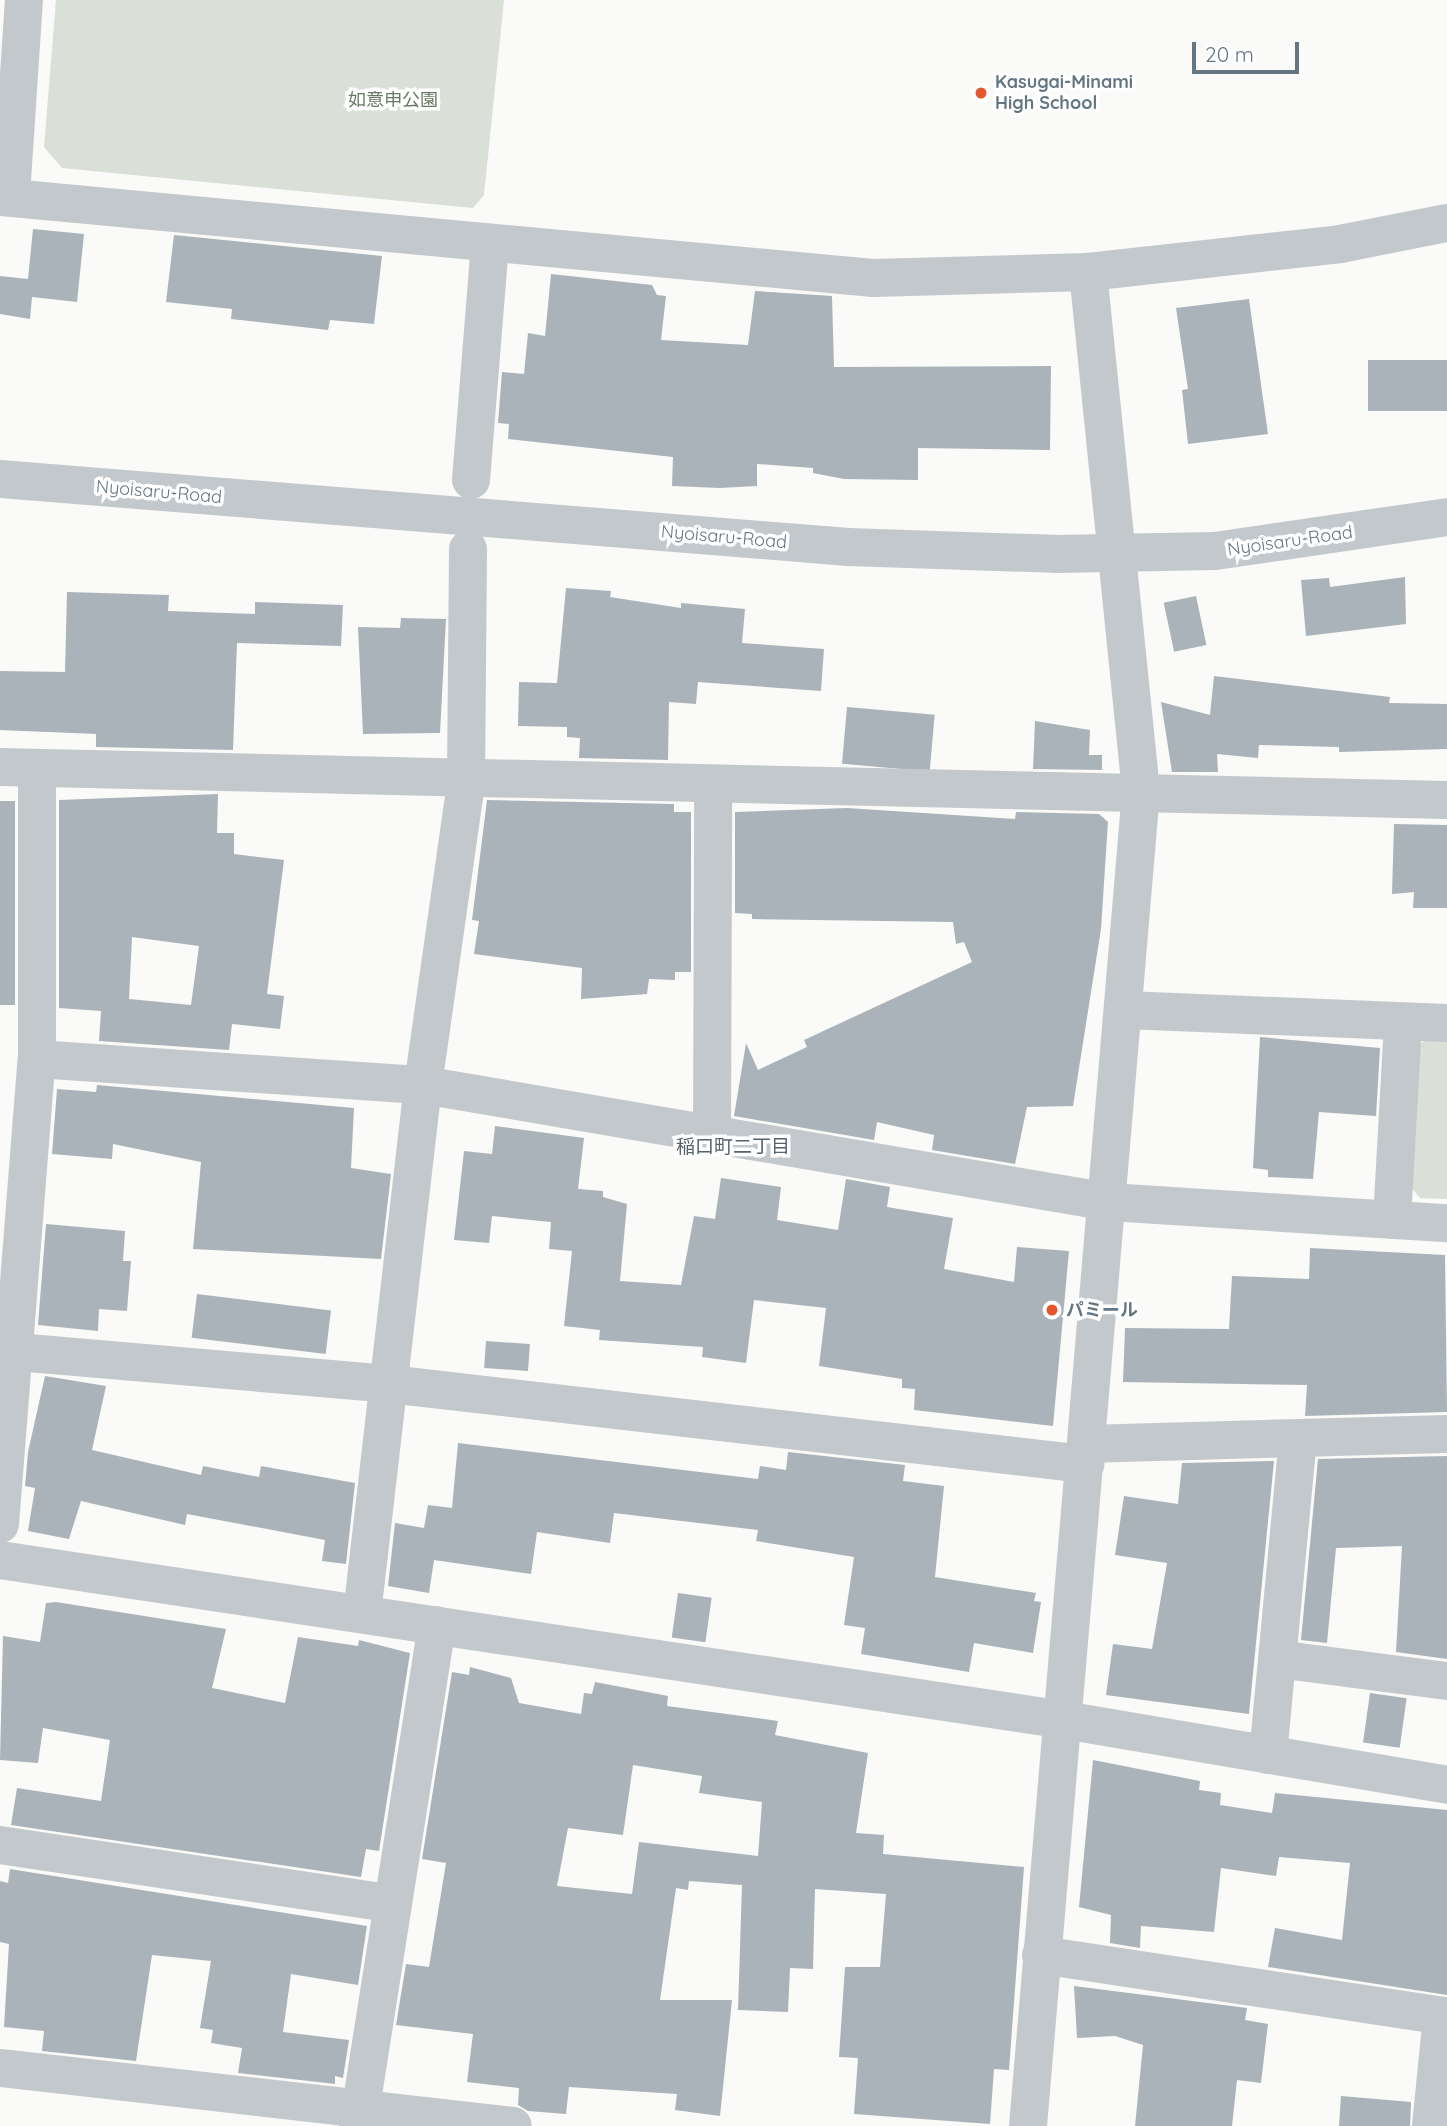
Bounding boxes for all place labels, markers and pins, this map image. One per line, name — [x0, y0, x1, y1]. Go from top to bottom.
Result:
place label: Kasugai-Minami High School — [995, 72, 1133, 114]
marker: Kasugai-Minami High School — [973, 85, 989, 101]
place label: パミール — [1066, 1299, 1138, 1321]
marker: パミール — [1044, 1302, 1060, 1318]

